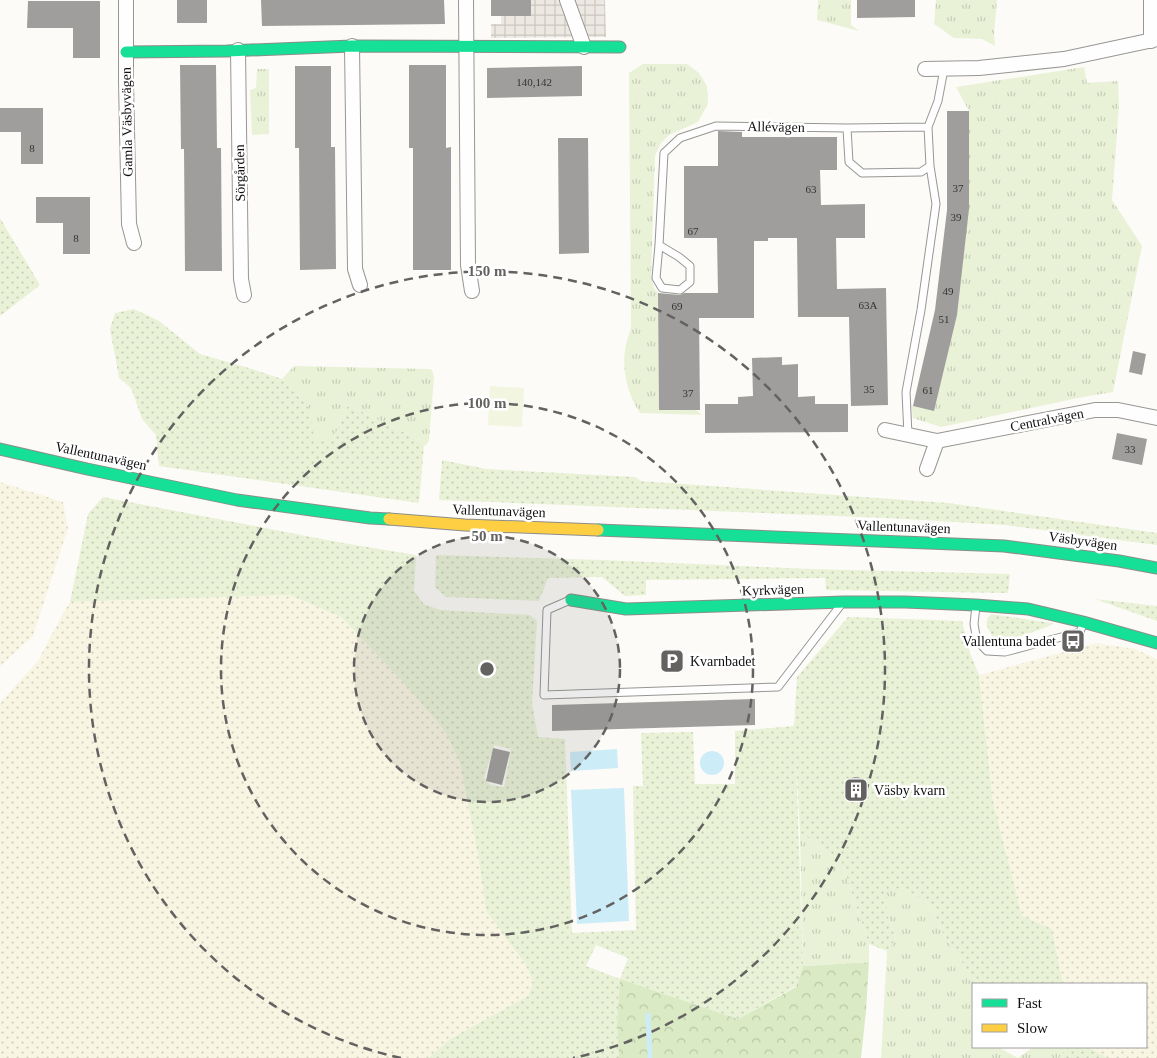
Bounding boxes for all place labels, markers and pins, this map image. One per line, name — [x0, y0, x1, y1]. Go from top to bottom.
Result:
bus stop icon: Vallentuna badet — [1060, 628, 1086, 654]
place label: Vallentuna badet — [962, 634, 1056, 649]
parking icon: Kvarnbadet — [659, 648, 685, 674]
place label: Kvarnbadet — [690, 654, 755, 669]
centre of rings — [478, 660, 496, 678]
building icon: Väsby kvarn — [843, 777, 869, 803]
place label: Väsby kvarn — [874, 783, 945, 798]

